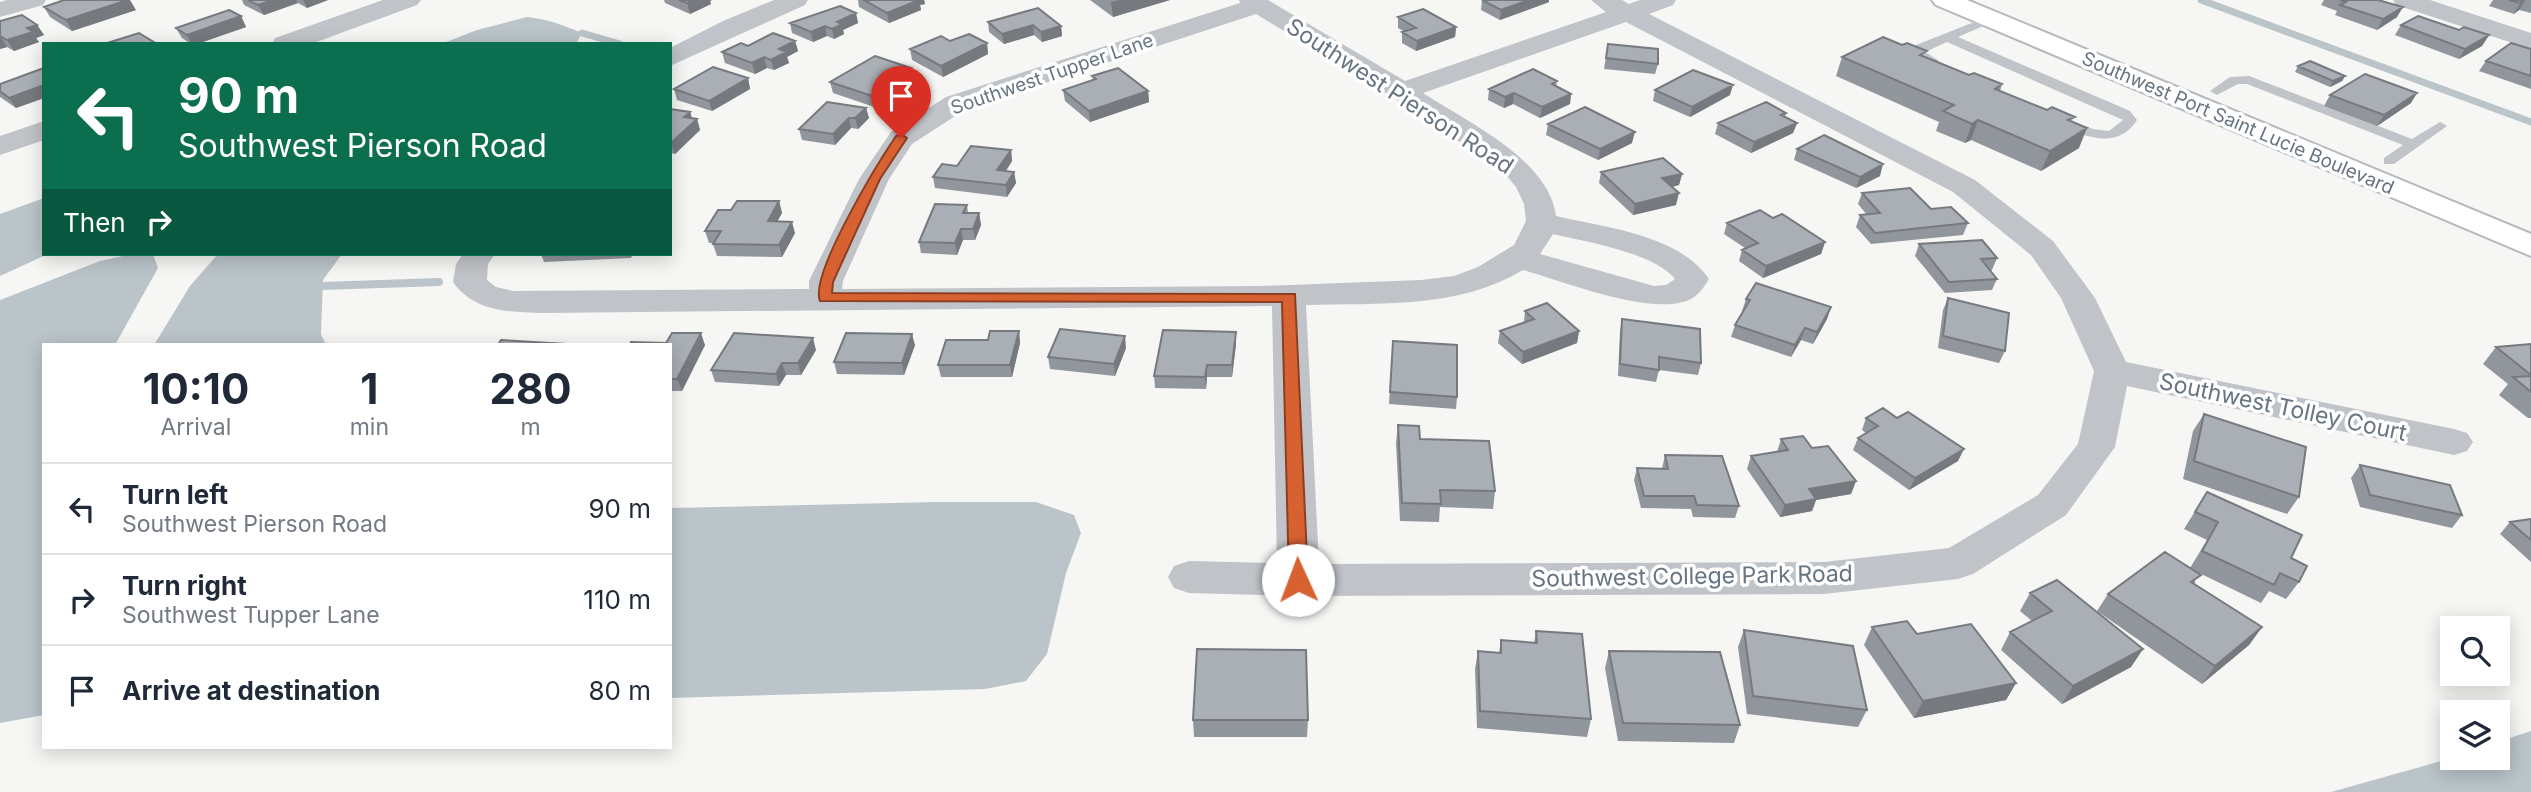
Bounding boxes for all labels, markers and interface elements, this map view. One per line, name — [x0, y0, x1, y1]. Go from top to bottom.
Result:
street label: Southwest Pierson Road — [1281, 12, 1519, 180]
street label: Southwest Tupper Lane — [948, 28, 1156, 120]
street label: Southwest Port Saint Lucie Boulevard — [2079, 47, 2397, 199]
text: 90 m — [178, 66, 299, 125]
pin — [871, 66, 931, 138]
icon: left — [63, 70, 154, 161]
icon: arrive — [882, 77, 920, 115]
text: Southwest Pierson Road — [178, 126, 547, 165]
icon: right — [140, 203, 178, 241]
text: Then — [63, 207, 126, 238]
text: 10:10 — [142, 363, 249, 414]
text: 1 — [360, 363, 378, 414]
text: 280 — [489, 363, 572, 414]
street label: Southwest Tolley Court — [2157, 367, 2410, 447]
text: Arrival — [160, 413, 231, 441]
text: min — [350, 413, 389, 441]
text: m — [520, 413, 541, 441]
text: Turn left — [122, 479, 228, 510]
icon: left — [63, 490, 101, 528]
text: 90 m — [588, 493, 651, 524]
text: Southwest Pierson Road — [122, 510, 387, 538]
position arrow — [1261, 543, 1335, 617]
street label: Southwest College Park Road — [1531, 559, 1853, 593]
text: Turn right — [122, 570, 247, 601]
icon: right — [63, 581, 101, 619]
text: 110 m — [583, 584, 651, 615]
text: Southwest Tupper Lane — [122, 601, 380, 629]
map controls — [2440, 616, 2510, 770]
button: search — [2440, 616, 2510, 686]
icon: arrive — [63, 672, 101, 710]
text: Arrive at destination — [122, 675, 381, 706]
text: 80 m — [588, 675, 651, 706]
button: layers — [2440, 700, 2510, 770]

